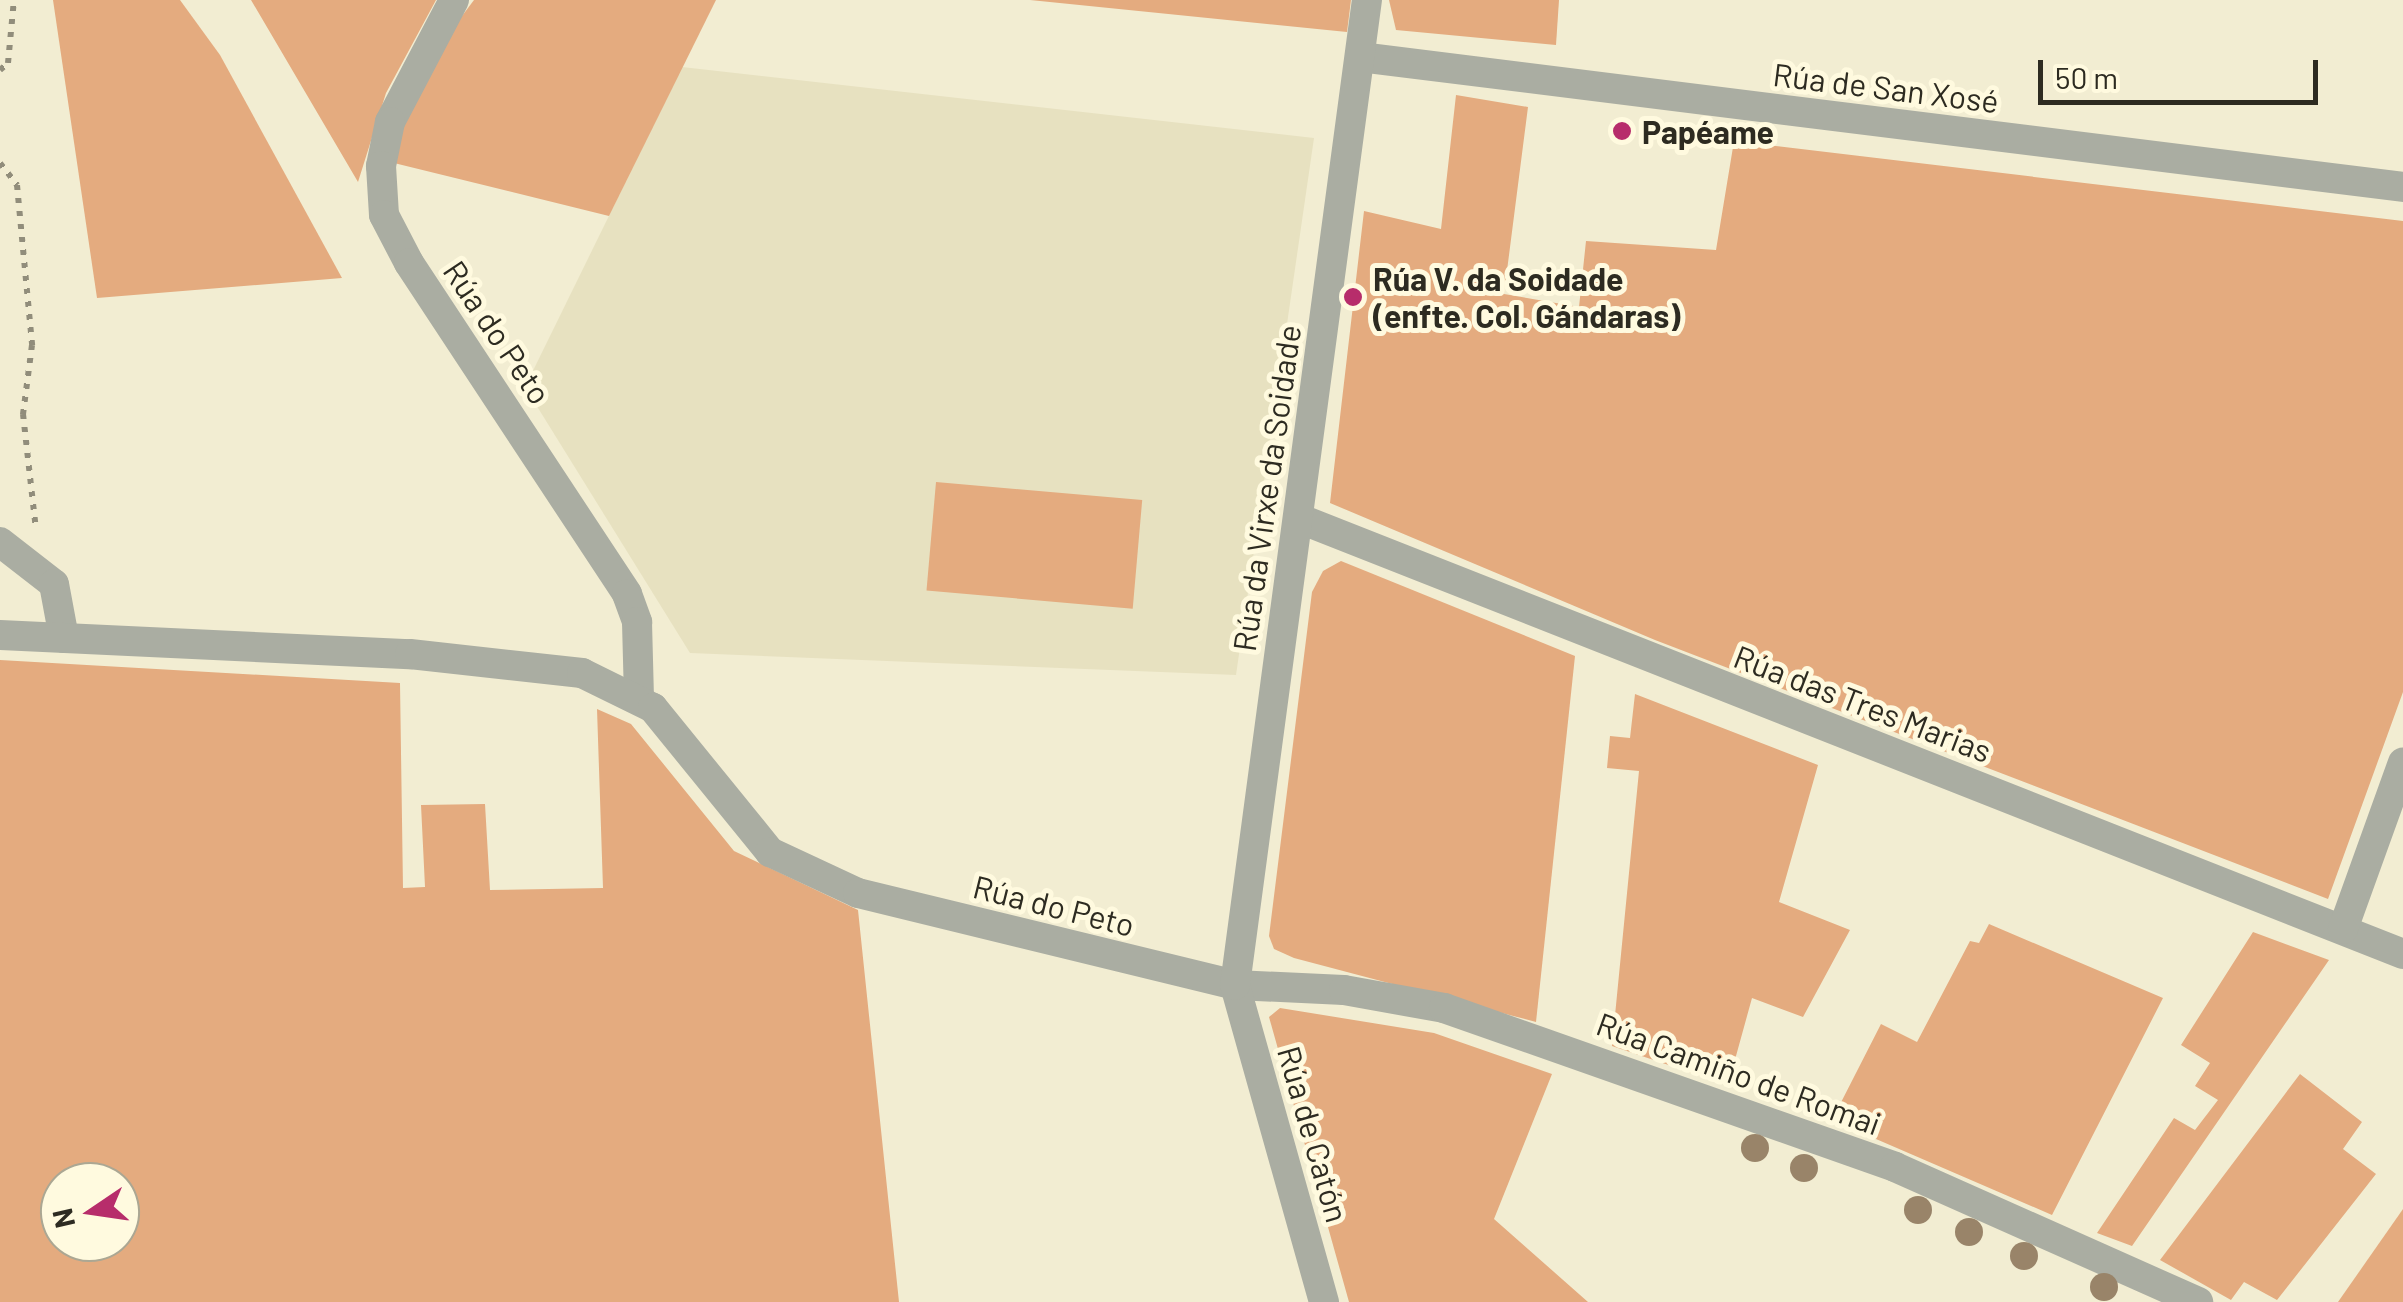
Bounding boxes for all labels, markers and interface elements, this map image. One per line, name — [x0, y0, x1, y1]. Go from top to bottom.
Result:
scale bar — [2043, 40, 2323, 102]
street label: Rúa de San Xosé — [1771, 54, 2001, 120]
text: 50 m — [2055, 59, 2118, 95]
place label: Papéame — [1642, 112, 1774, 150]
marker: Papéame — [1611, 120, 1633, 142]
street label: Rúa do Peto — [436, 253, 560, 411]
place label: Rúa V. da Soidade (enfte. Col. Gándaras) — [1373, 260, 1680, 335]
marker: Rúa V. da Soidade (enfte. Col. Gándaras) — [1342, 286, 1364, 308]
street label: Rúa da Virxe da Soidade — [1224, 322, 1308, 654]
street label: Rúa das Tres Marias — [1729, 636, 1997, 770]
street label: Rúa do Peto — [969, 866, 1139, 944]
street label: Rúa Camiño de Romai — [1592, 1004, 1886, 1142]
street label: Rúa de Catón — [1271, 1041, 1357, 1227]
north arrow — [40, 1162, 140, 1262]
text: N — [44, 1205, 81, 1231]

